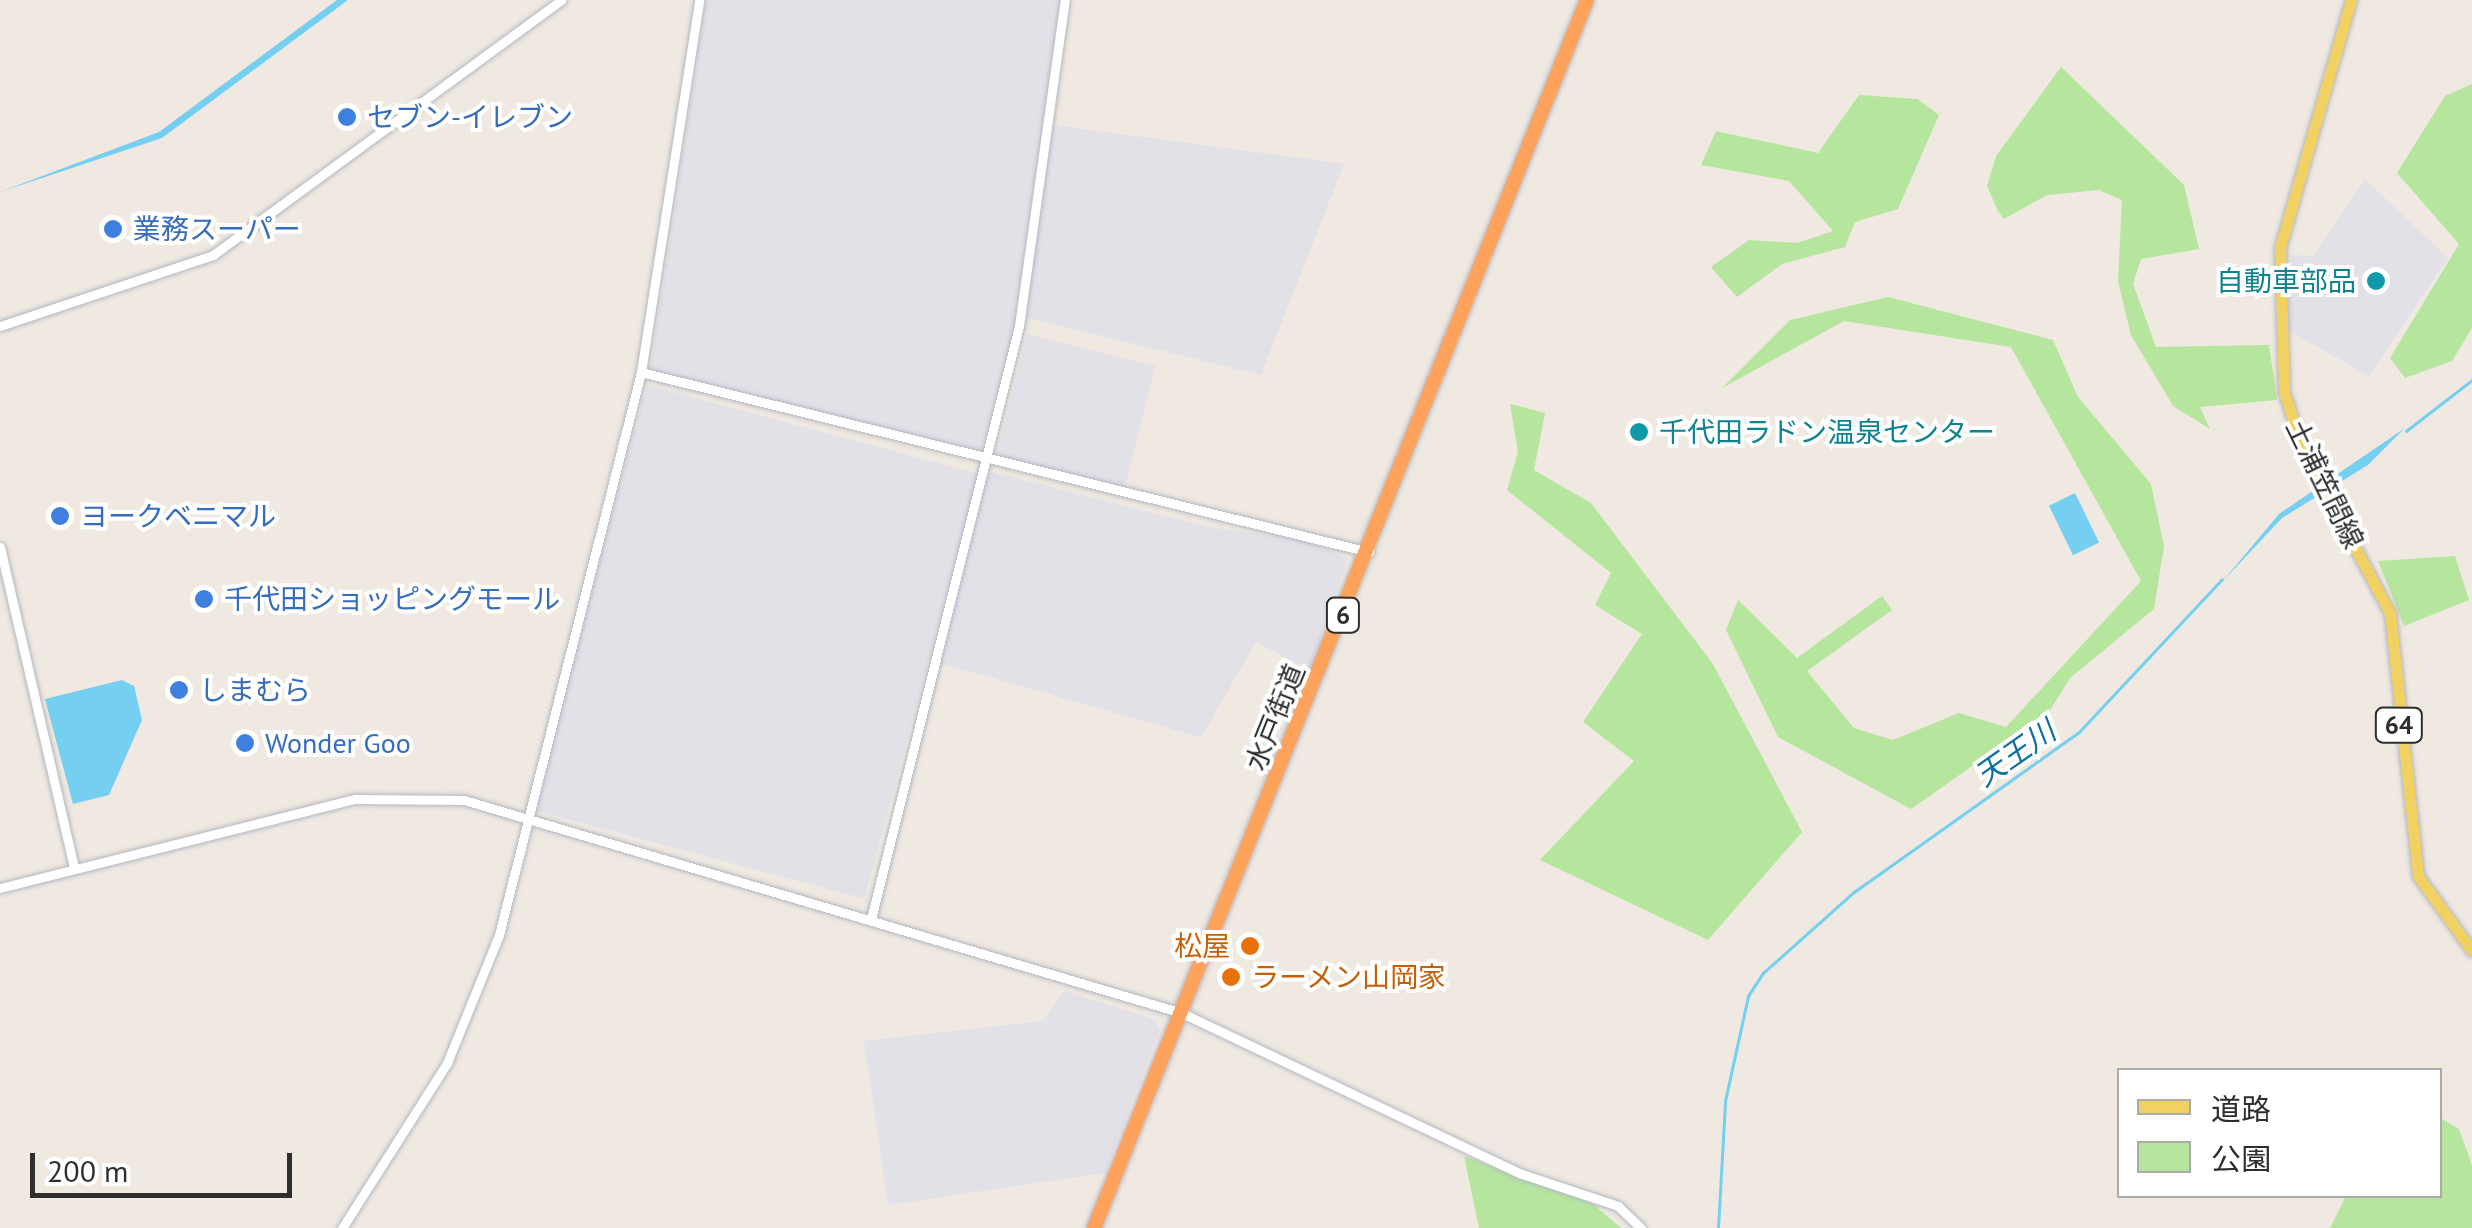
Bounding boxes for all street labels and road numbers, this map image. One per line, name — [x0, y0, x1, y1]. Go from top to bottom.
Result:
street label: 土浦笠間線 — [2279, 414, 2371, 554]
road number: 6 — [1326, 595, 1360, 635]
street label: 水戸街道 — [1238, 659, 1312, 775]
road number: 64 — [2374, 705, 2424, 745]

